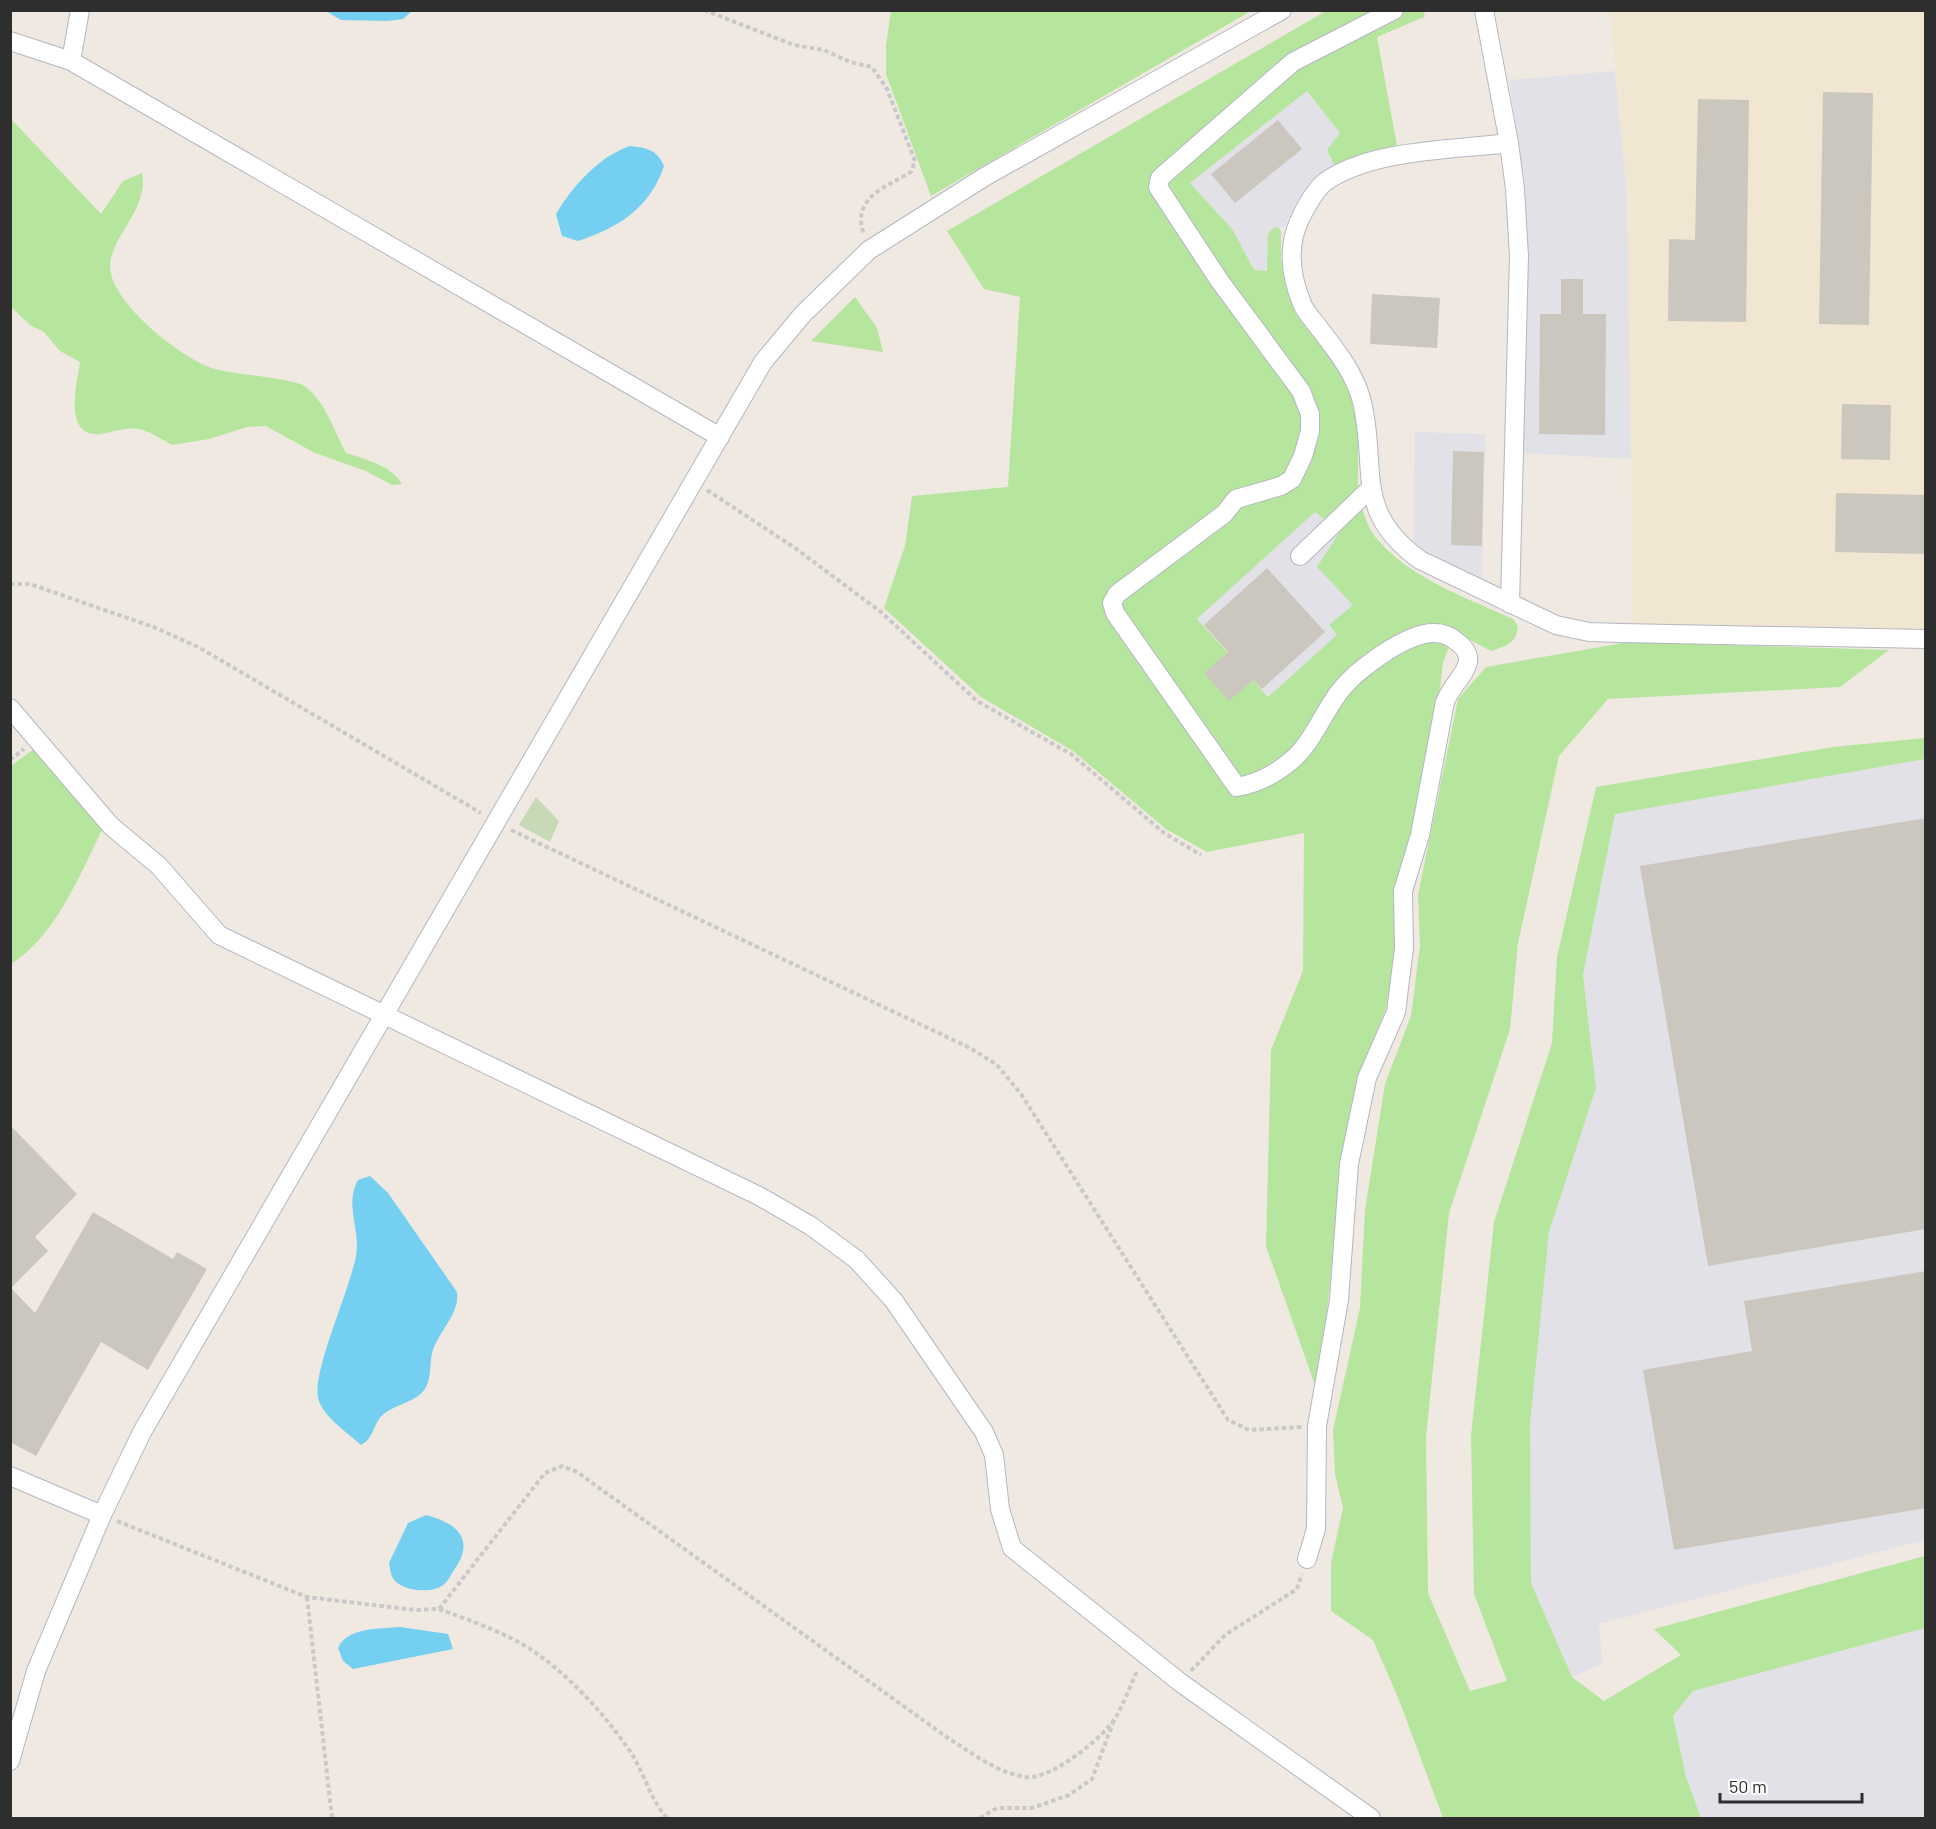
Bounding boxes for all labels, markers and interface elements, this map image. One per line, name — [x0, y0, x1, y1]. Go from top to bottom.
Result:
scale bar — [1720, 1766, 1862, 1804]
text: 50 m — [1729, 1775, 1767, 1797]

